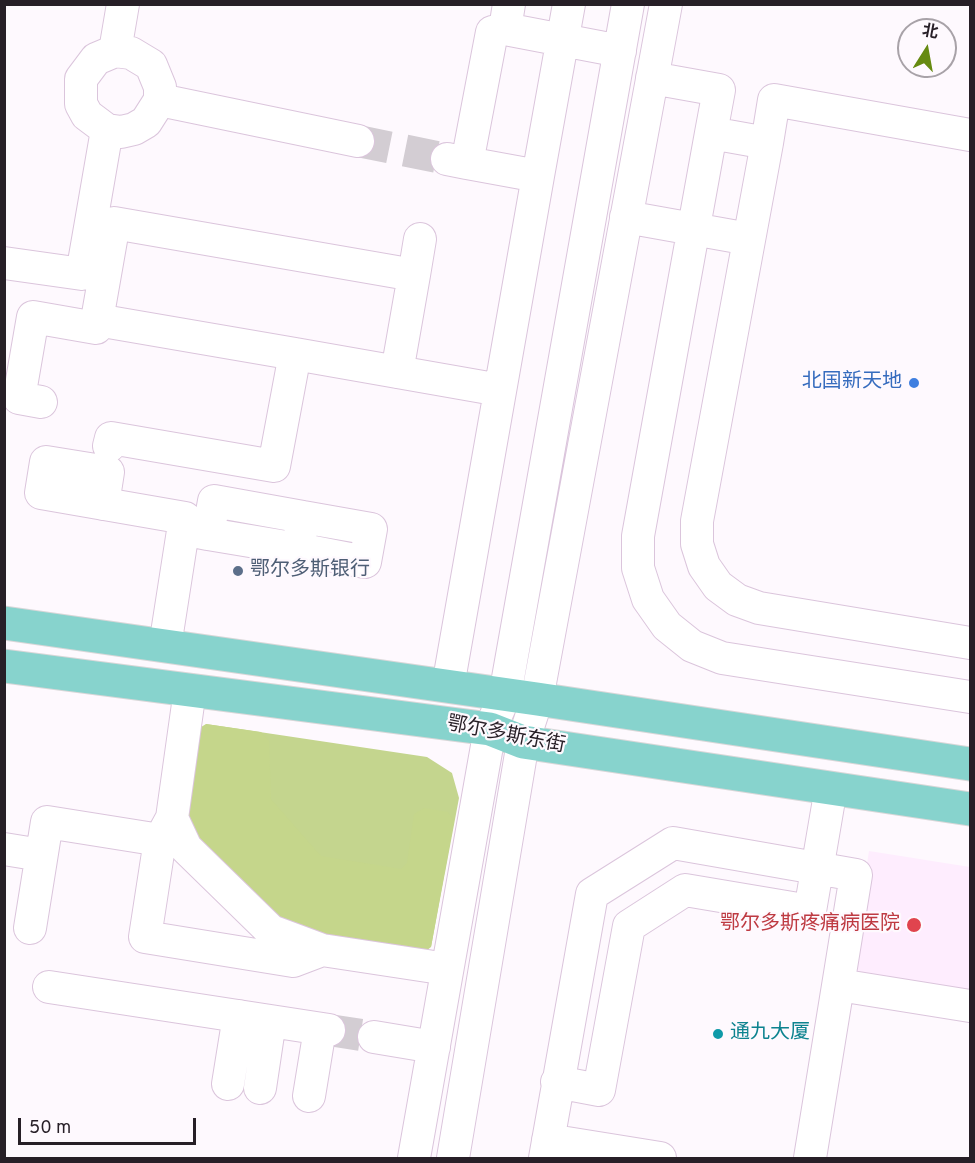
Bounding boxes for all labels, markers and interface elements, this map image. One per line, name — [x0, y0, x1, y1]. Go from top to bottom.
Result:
north arrow — [897, 18, 957, 78]
text: 北 — [920, 21, 940, 44]
place label: 北国新天地 — [802, 371, 902, 395]
marker: 北国新天地 — [907, 376, 921, 390]
place label: 鄂尔多斯银行 — [250, 559, 370, 583]
marker: 鄂尔多斯银行 — [231, 564, 245, 578]
street label: 鄂尔多斯东街 — [445, 713, 567, 759]
place label: 鄂尔多斯疼痛病医院 — [720, 913, 900, 937]
marker: 鄂尔多斯疼痛病医院 — [905, 916, 923, 934]
place label: 通九大厦 — [730, 1022, 810, 1046]
marker: 通九大厦 — [711, 1027, 725, 1041]
scale bar — [21, 1106, 200, 1144]
text: 50 m — [29, 1117, 71, 1140]

